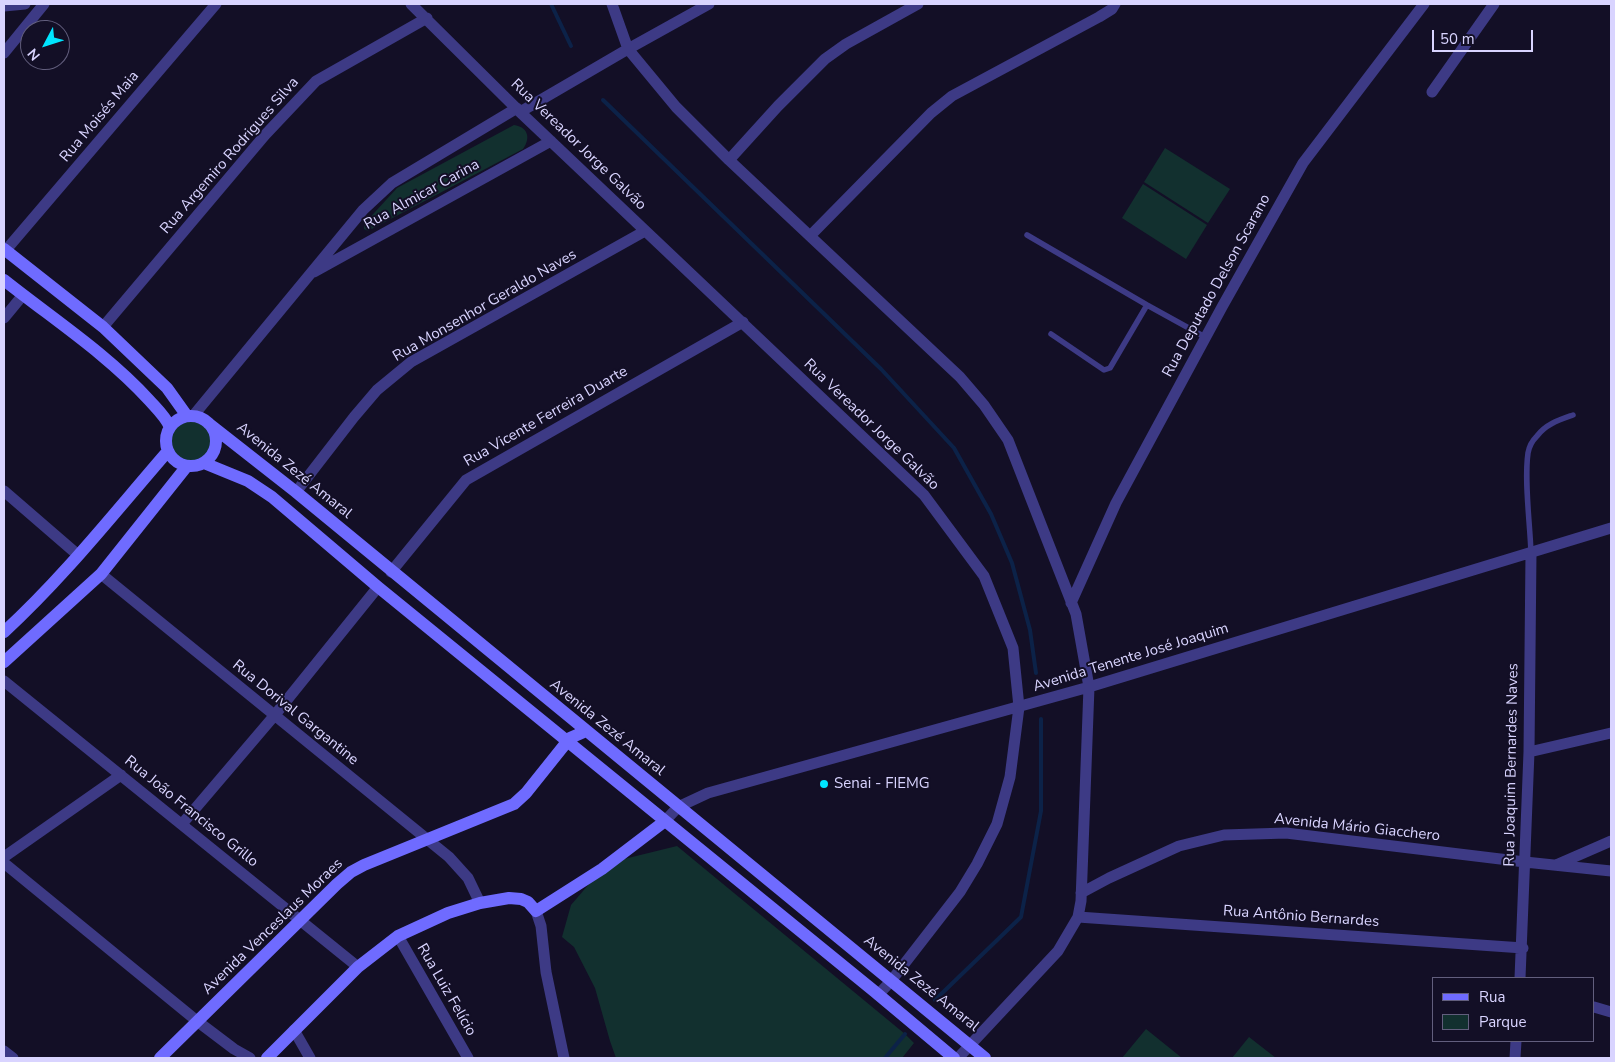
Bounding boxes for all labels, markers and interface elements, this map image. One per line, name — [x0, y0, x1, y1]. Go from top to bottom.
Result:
north arrow — [20, 20, 70, 70]
scale bar — [1435, 20, 1536, 52]
text: 50 m — [1440, 29, 1475, 49]
text: N — [23, 44, 45, 64]
street label: Rua Moisés Maia — [57, 68, 143, 166]
street label: Rua Argemiro Rodrigues Silva — [157, 74, 303, 238]
street label: Rua Vereador Jorge Galvão — [507, 76, 649, 214]
street label: Rua Almicar Carina — [361, 156, 483, 234]
street label: Rua Deputado Delson Scarano — [1159, 191, 1275, 381]
street label: Rua Monsenhor Geraldo Naves — [390, 246, 580, 366]
street label: Rua Vereador Jorge Galvão — [800, 356, 942, 494]
street label: Rua Vicente Ferreira Duarte — [461, 363, 631, 471]
street label: Avenida Zezé Amaral — [233, 419, 355, 523]
street label: Avenida Tenente José Joaquim — [1031, 620, 1231, 696]
street label: Rua Dorival Gargantine — [228, 657, 362, 769]
street label: Rua Joaquim Bernardes Naves — [1501, 663, 1523, 867]
street label: Avenida Zezé Amaral — [546, 676, 668, 780]
street label: Rua João Francisco Grillo — [120, 752, 262, 872]
place label: Senai - FIEMG — [834, 775, 930, 793]
marker: Senai - FIEMG — [818, 778, 830, 790]
street label: Avenida Mário Giacchero — [1273, 810, 1441, 846]
street label: Avenida Venceslaus Moraes — [199, 855, 347, 999]
street label: Rua Antônio Bernardes — [1222, 903, 1380, 931]
street label: Avenida Zezé Amaral — [860, 932, 982, 1036]
street label: Rua Luiz Felício — [412, 941, 480, 1039]
legend — [1432, 977, 1595, 1042]
text: Rua — [1479, 987, 1505, 1007]
text: Parque — [1479, 1012, 1527, 1032]

